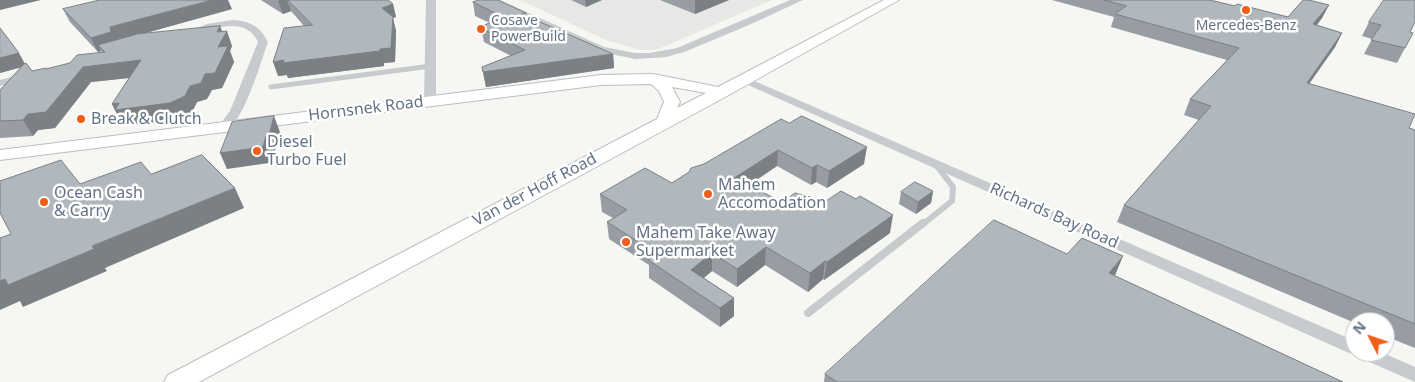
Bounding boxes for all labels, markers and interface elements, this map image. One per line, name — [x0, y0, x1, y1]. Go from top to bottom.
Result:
marker: Mercedes-Benz — [1240, 4, 1252, 16]
place label: Cosave PowerBuild — [491, 13, 566, 46]
place label: Mercedes-Benz — [1196, 18, 1296, 34]
marker: Cosave PowerBuild — [475, 23, 487, 35]
street label: Hornsnek Road — [307, 92, 425, 126]
place label: Break & Clutch — [91, 109, 202, 129]
marker: Break & Clutch — [75, 113, 87, 125]
place label: Diesel Turbo Fuel — [267, 132, 347, 170]
marker: Diesel Turbo Fuel — [251, 145, 263, 157]
street label: Van der Hoff Road — [470, 149, 600, 231]
place label: Mahem Accomodation — [718, 175, 826, 213]
street label: Richards Bay Road — [987, 179, 1121, 253]
place label: Ocean Cash & Carry — [54, 183, 143, 221]
marker: Mahem Accomodation — [702, 188, 714, 200]
marker: Ocean Cash & Carry — [38, 196, 50, 208]
place label: Mahem Take Away Supermarket — [636, 223, 776, 261]
marker: Mahem Take Away Supermarket — [620, 236, 632, 248]
north arrow — [1345, 312, 1395, 362]
text: N — [1348, 317, 1370, 338]

